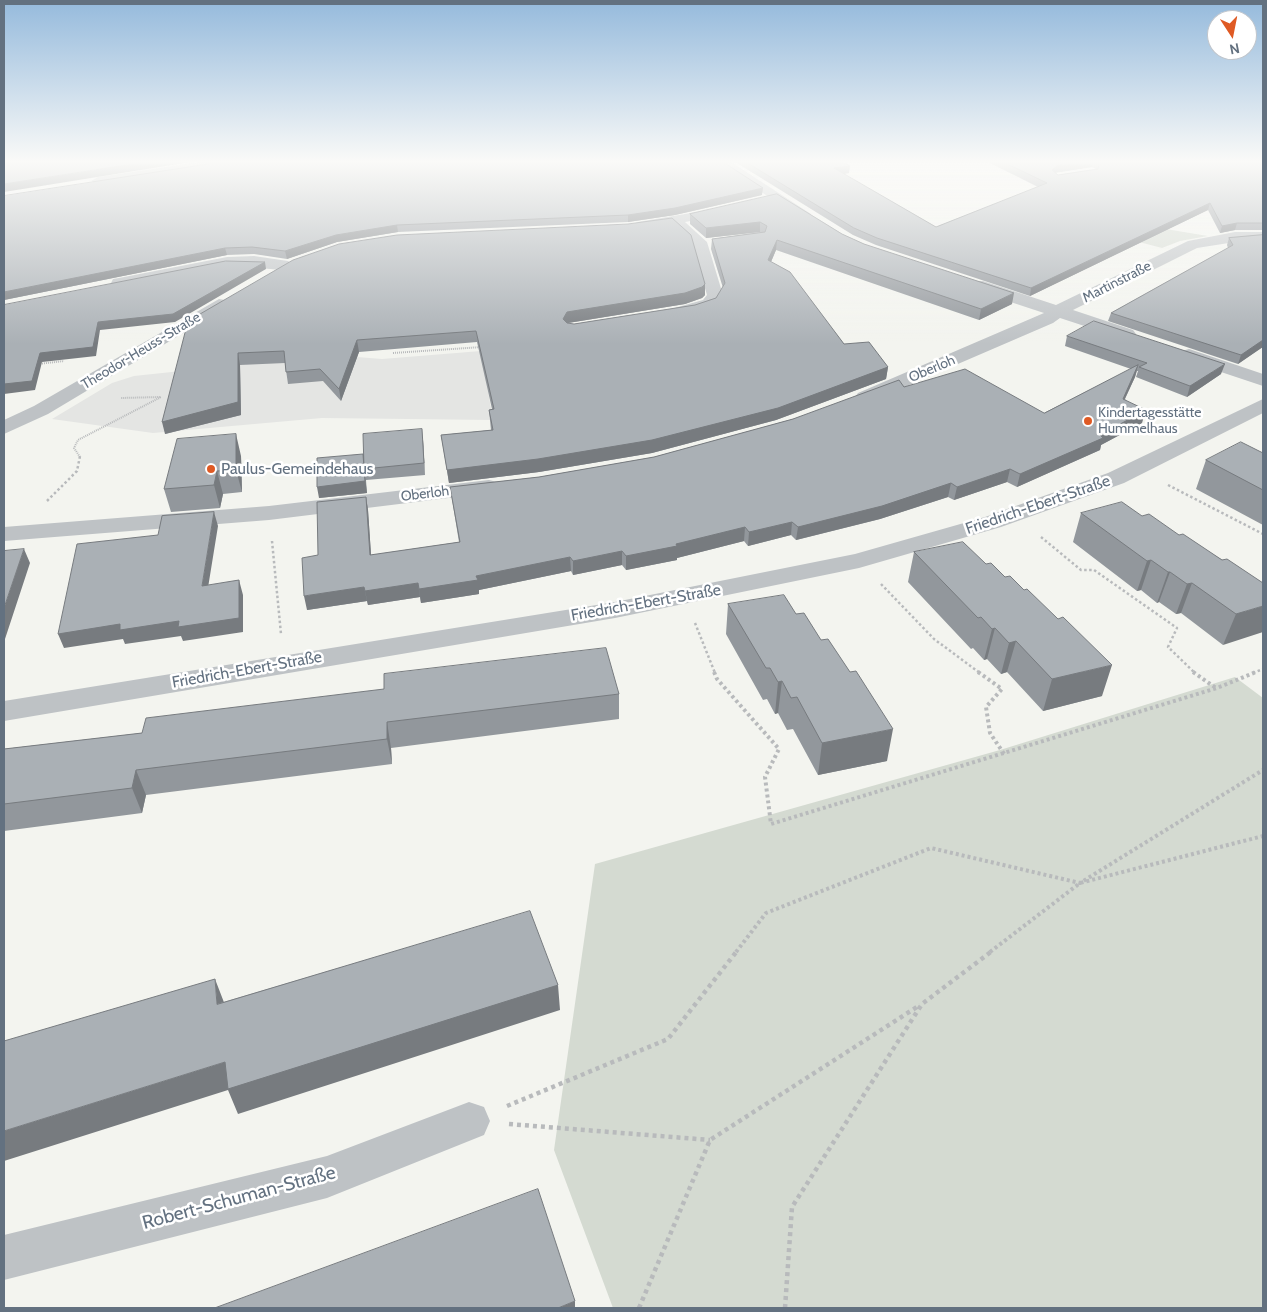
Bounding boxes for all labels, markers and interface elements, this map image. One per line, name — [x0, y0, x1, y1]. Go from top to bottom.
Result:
north arrow — [1207, 10, 1257, 60]
text: N — [1228, 39, 1241, 59]
street label: Martinstraße — [1080, 258, 1154, 306]
street label: Theodor-Heuss-Straße — [78, 309, 204, 393]
street label: Oberloh — [906, 352, 958, 386]
place label: Kindertagesstätte Hummelhaus — [1098, 405, 1201, 438]
marker: Kindertagesstätte Hummelhaus — [1082, 415, 1094, 427]
place label: Paulus-Gemeindehaus — [221, 459, 373, 479]
marker: Paulus-Gemeindehaus — [205, 463, 217, 475]
street label: Friedrich-Ebert-Straße — [963, 471, 1113, 539]
street label: Oberloh — [400, 483, 450, 505]
street label: Friedrich-Ebert-Straße — [570, 580, 722, 626]
street label: Friedrich-Ebert-Straße — [171, 647, 323, 693]
street label: Robert-Schuman-Straße — [140, 1161, 338, 1235]

